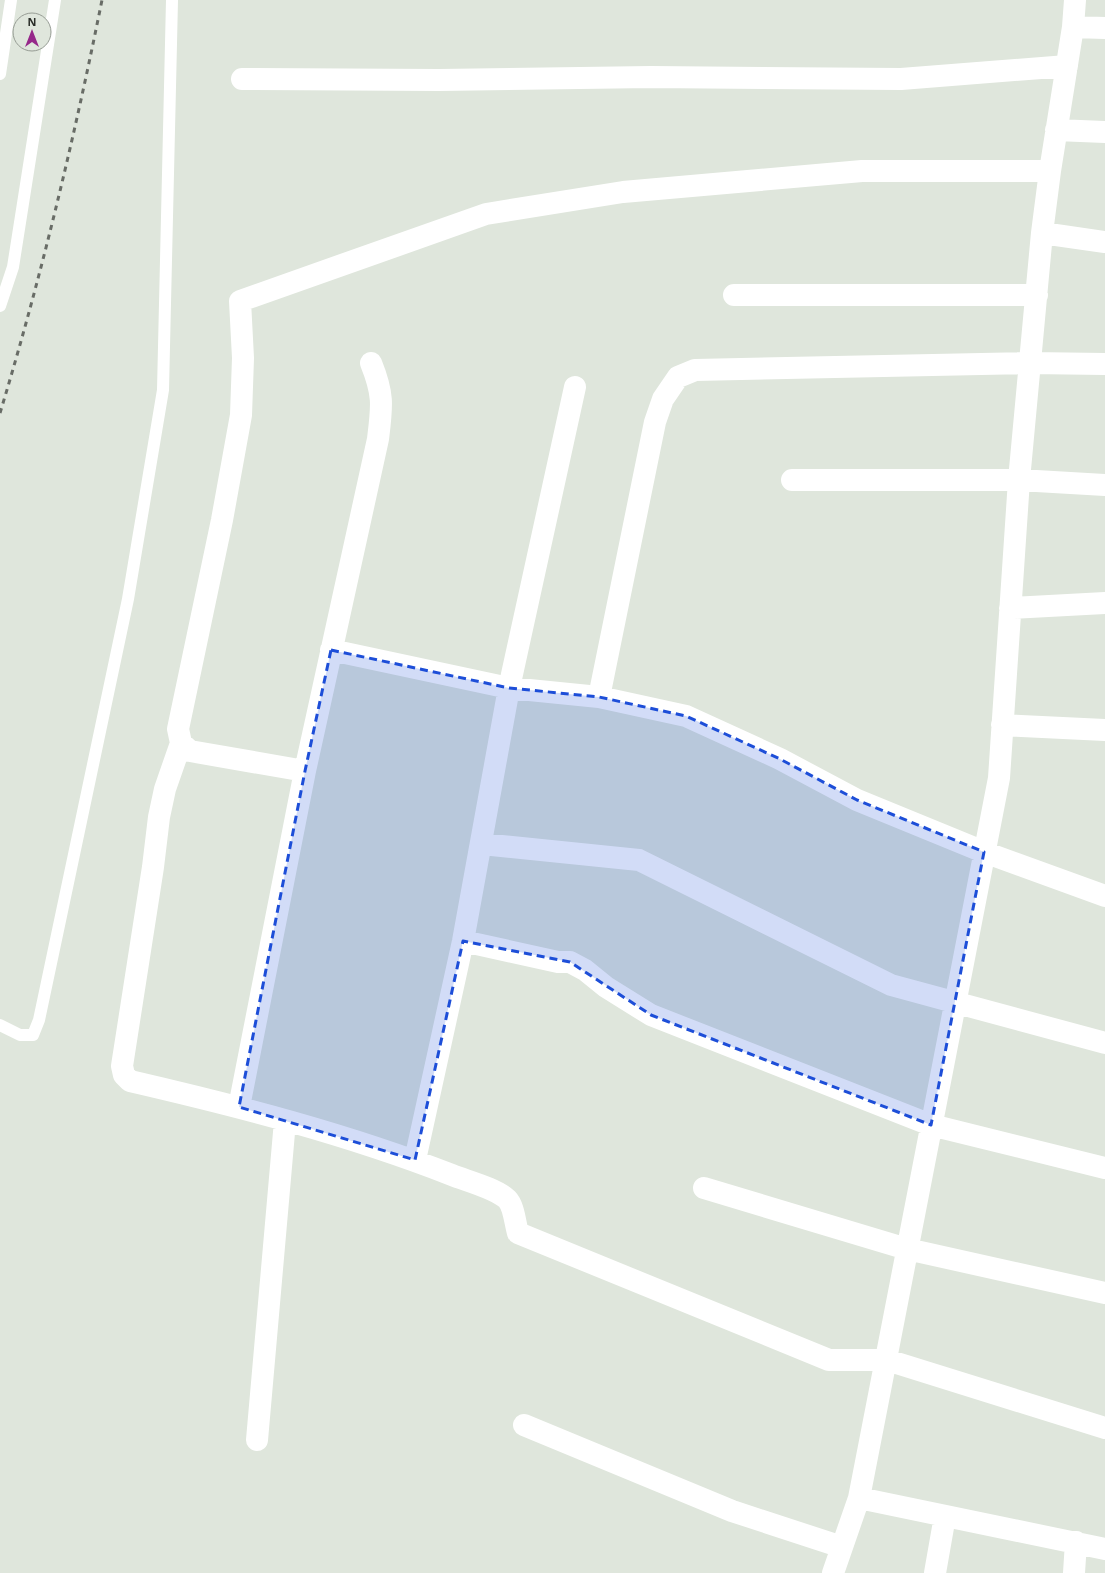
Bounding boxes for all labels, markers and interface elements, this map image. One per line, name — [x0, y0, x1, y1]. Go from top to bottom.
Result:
north arrow — [12, 12, 52, 52]
text: N — [28, 14, 36, 29]

